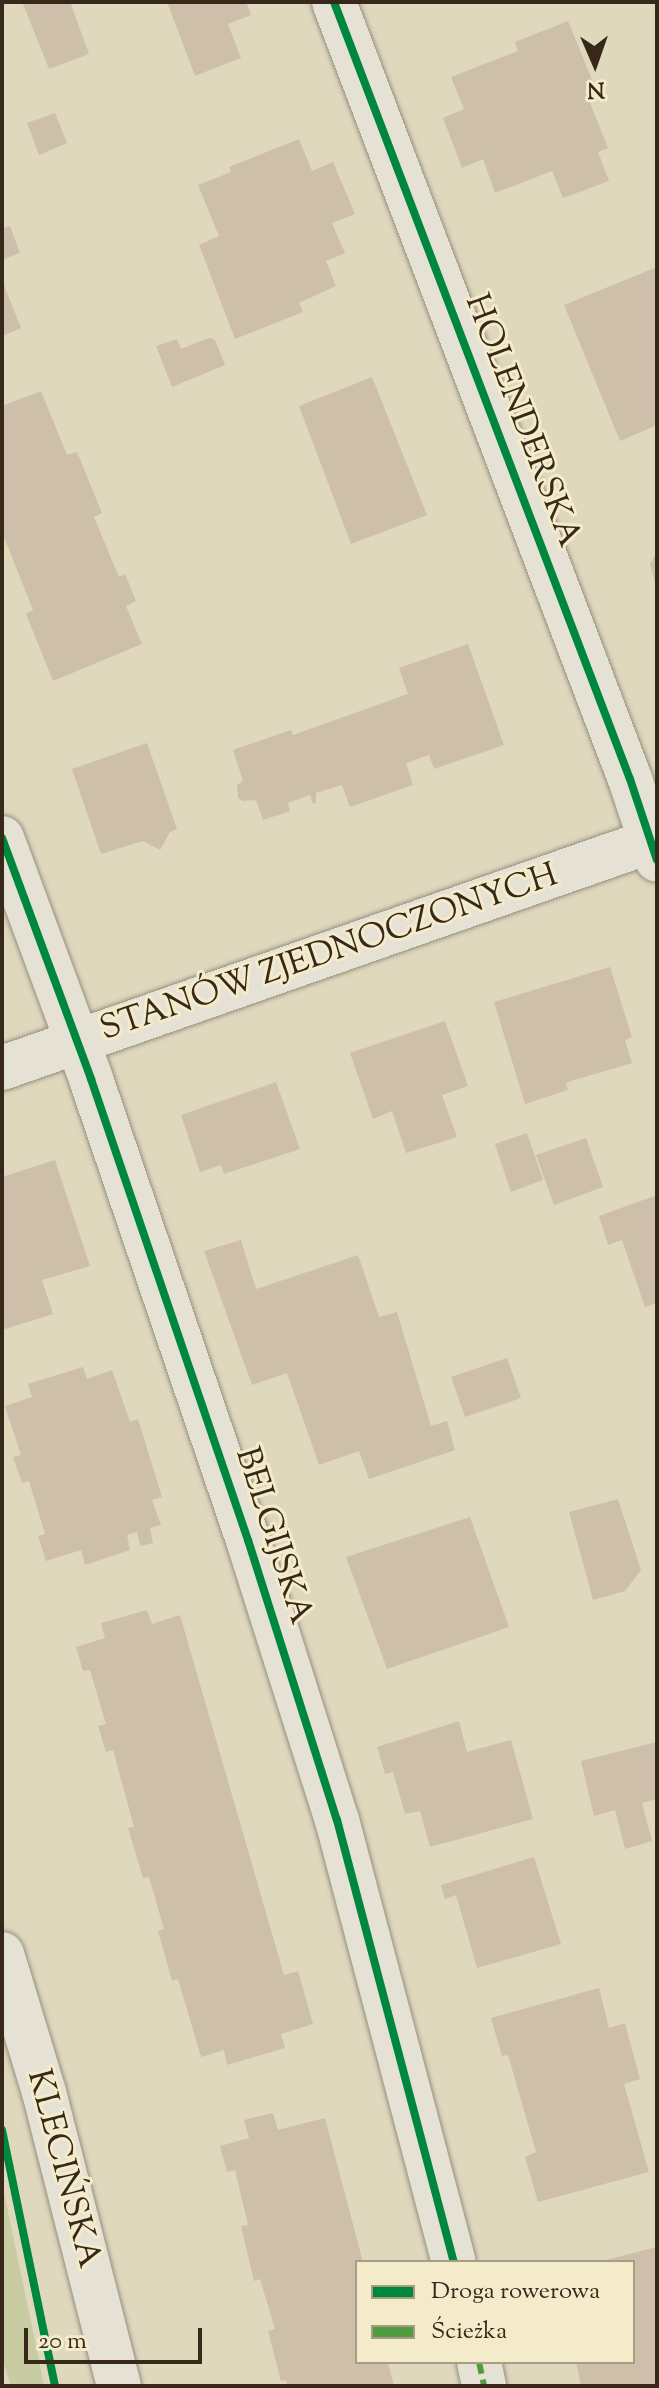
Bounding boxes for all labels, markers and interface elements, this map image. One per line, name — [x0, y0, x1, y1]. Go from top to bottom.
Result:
north arrow — [555, 24, 635, 104]
text: N — [587, 72, 605, 104]
street label: HOLENDERSKA — [455, 289, 589, 553]
street label: STANÓW ZJEDNOCZONYCH — [95, 855, 563, 1051]
street label: BELGIJSKA — [225, 1442, 321, 1630]
street label: KLECIŃSKA — [17, 2065, 109, 2273]
legend — [355, 2260, 635, 2364]
text: Droga rowerowa — [431, 2275, 600, 2309]
scale bar — [28, 2312, 206, 2362]
text: Ścieżka — [431, 2315, 507, 2349]
text: 20 m — [38, 2325, 87, 2359]

